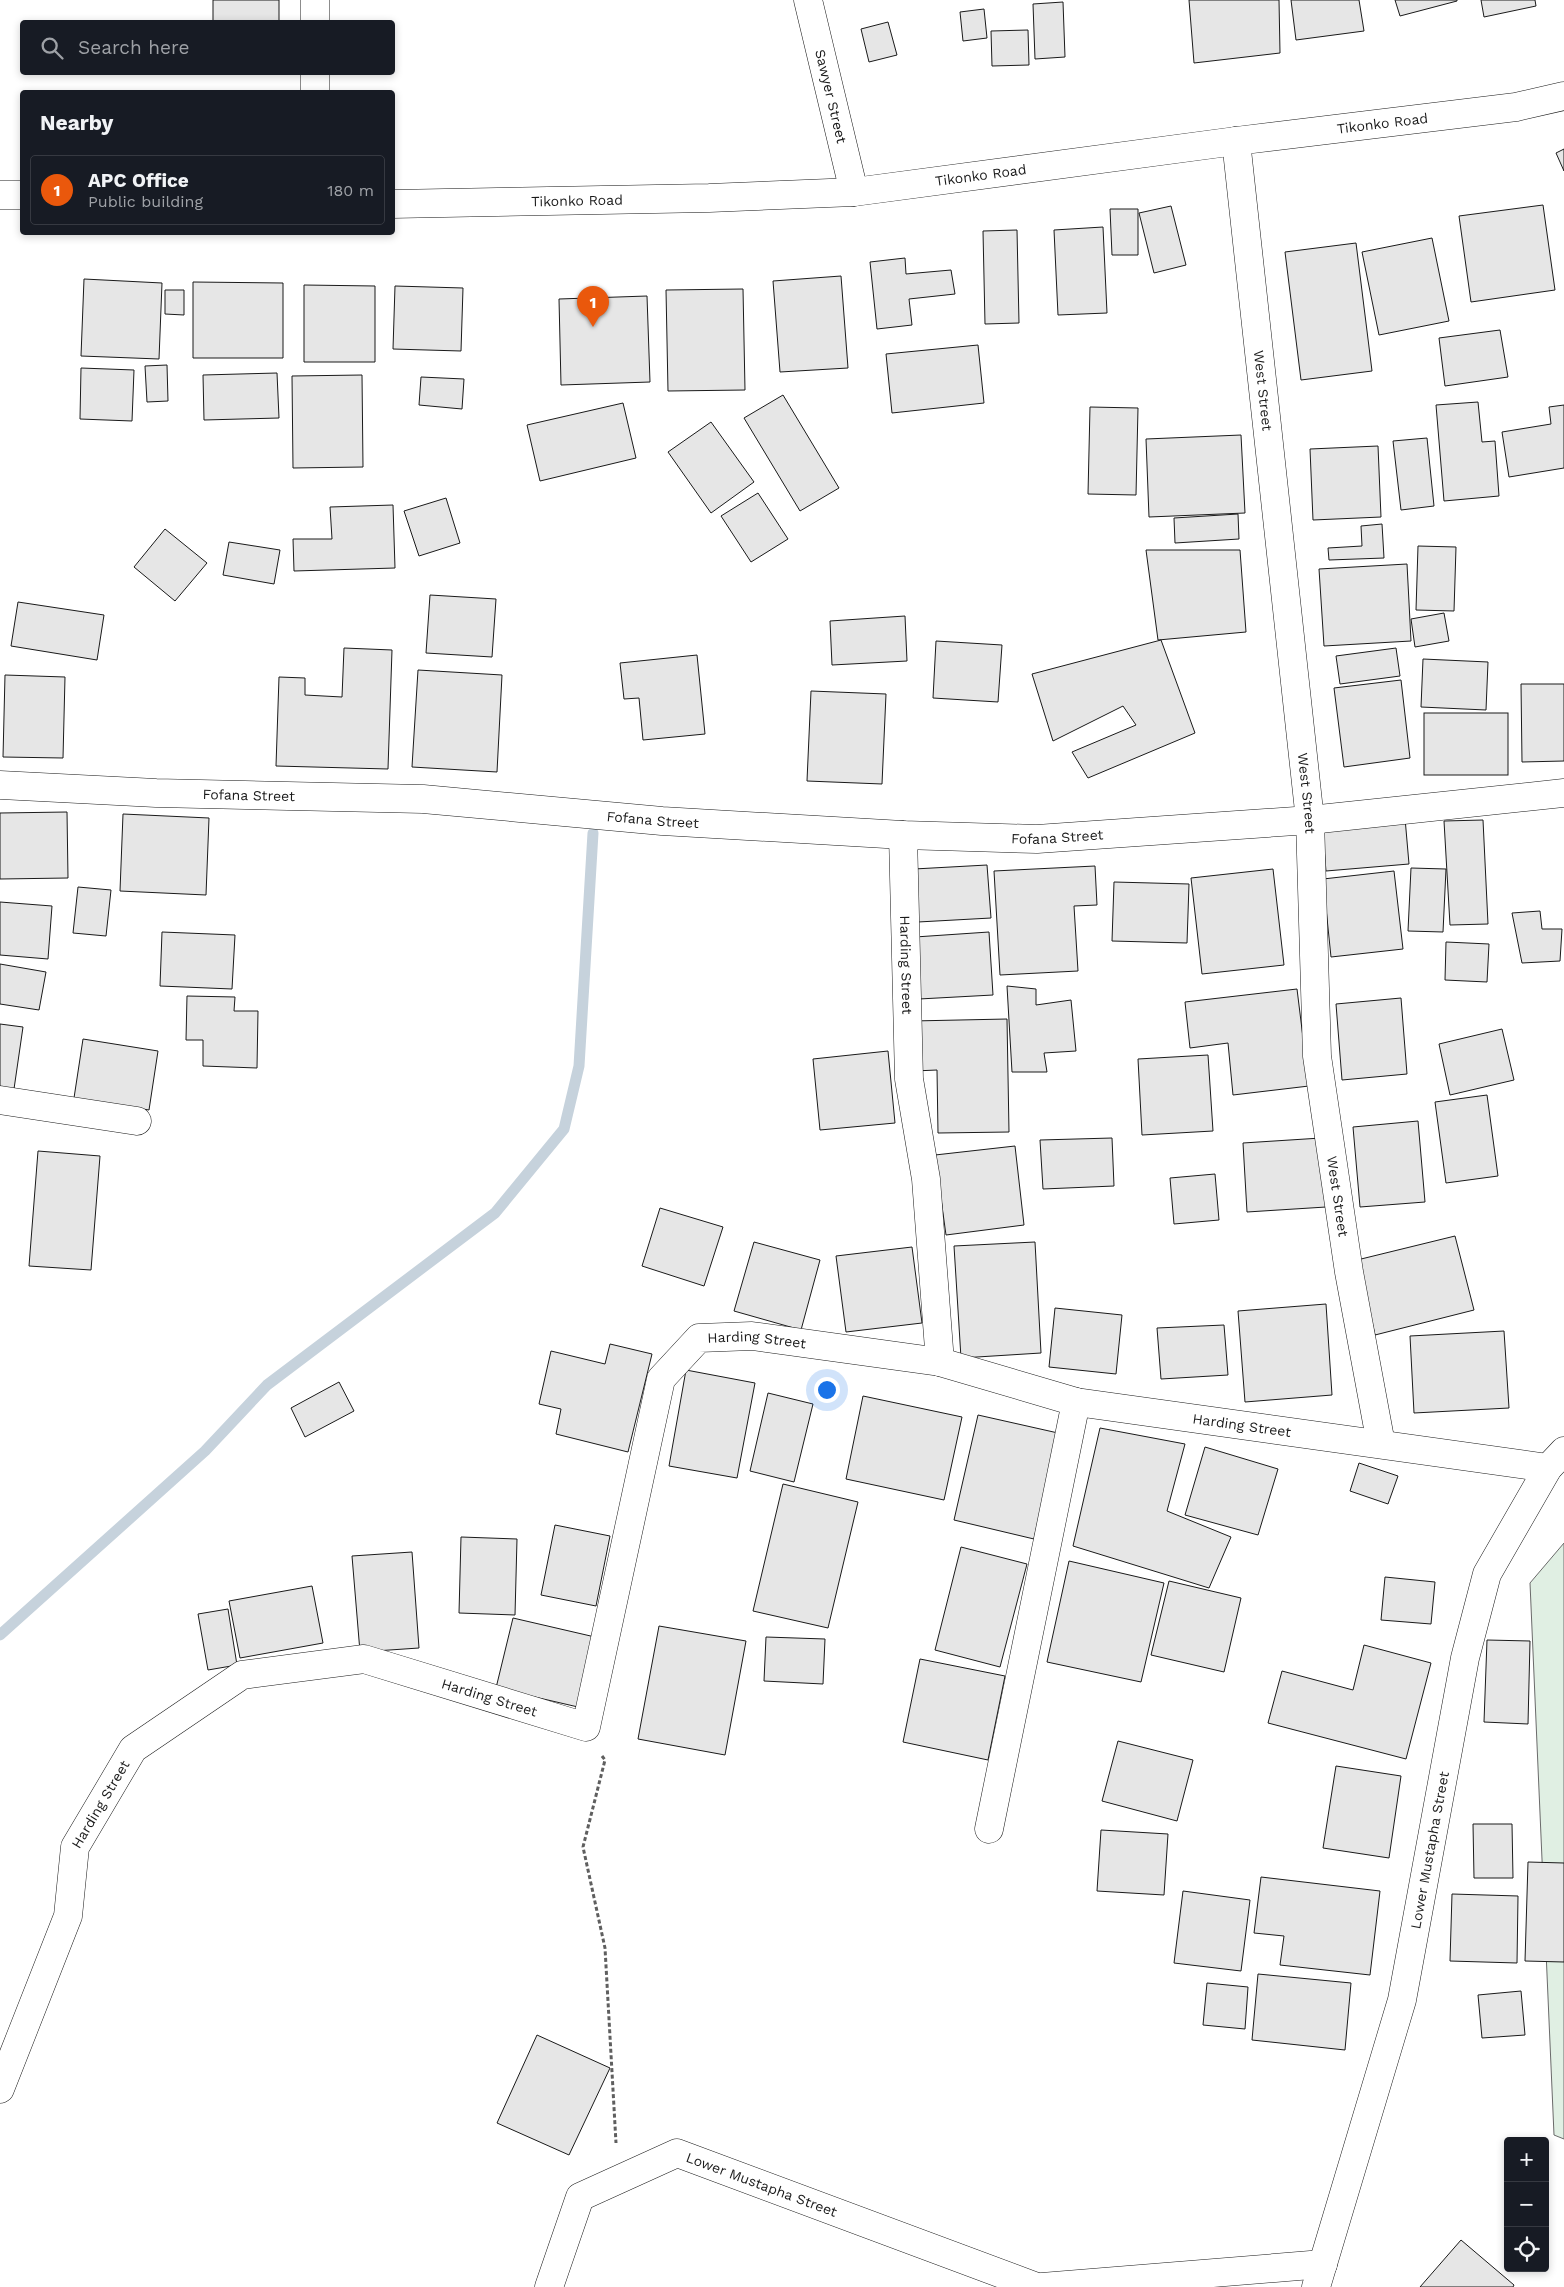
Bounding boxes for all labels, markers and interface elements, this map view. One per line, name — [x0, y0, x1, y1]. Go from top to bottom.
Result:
search box — [20, 20, 395, 75]
icon: search — [38, 34, 66, 62]
text: Search here — [78, 36, 189, 59]
street label: Sawyer Street — [812, 48, 850, 145]
text: Nearby — [40, 110, 113, 135]
street label: Tikonko Road — [1336, 110, 1429, 137]
street label: Tikonko Road — [934, 161, 1027, 189]
text: APC Office — [88, 169, 189, 192]
text: 1 — [54, 181, 60, 200]
text: 180 m — [327, 181, 374, 200]
text: Public building — [88, 192, 203, 211]
street label: Tikonko Road — [531, 192, 623, 209]
pin: 1 — [577, 286, 609, 327]
street label: West Street — [1251, 349, 1276, 432]
street label: West Street — [1295, 752, 1318, 834]
street label: Fofana Street — [202, 786, 295, 804]
street label: Fofana Street — [606, 808, 699, 831]
street label: Fofana Street — [1011, 826, 1104, 847]
street label: Harding Street — [897, 915, 915, 1015]
street label: West Street — [1324, 1155, 1352, 1238]
street label: Harding Street — [707, 1328, 807, 1351]
your location — [814, 1377, 840, 1403]
street label: Harding Street — [1192, 1410, 1292, 1440]
street label: Harding Street — [440, 1675, 539, 1720]
street label: Harding Street — [68, 1757, 133, 1851]
street label: Lower Mustapha Street — [1407, 1770, 1452, 1930]
map controls — [1504, 2137, 1549, 2272]
button: + — [1504, 2137, 1549, 2182]
street label: Lower Mustapha Street — [684, 2149, 839, 2220]
button: − — [1504, 2182, 1549, 2227]
button: locate — [1504, 2227, 1549, 2272]

